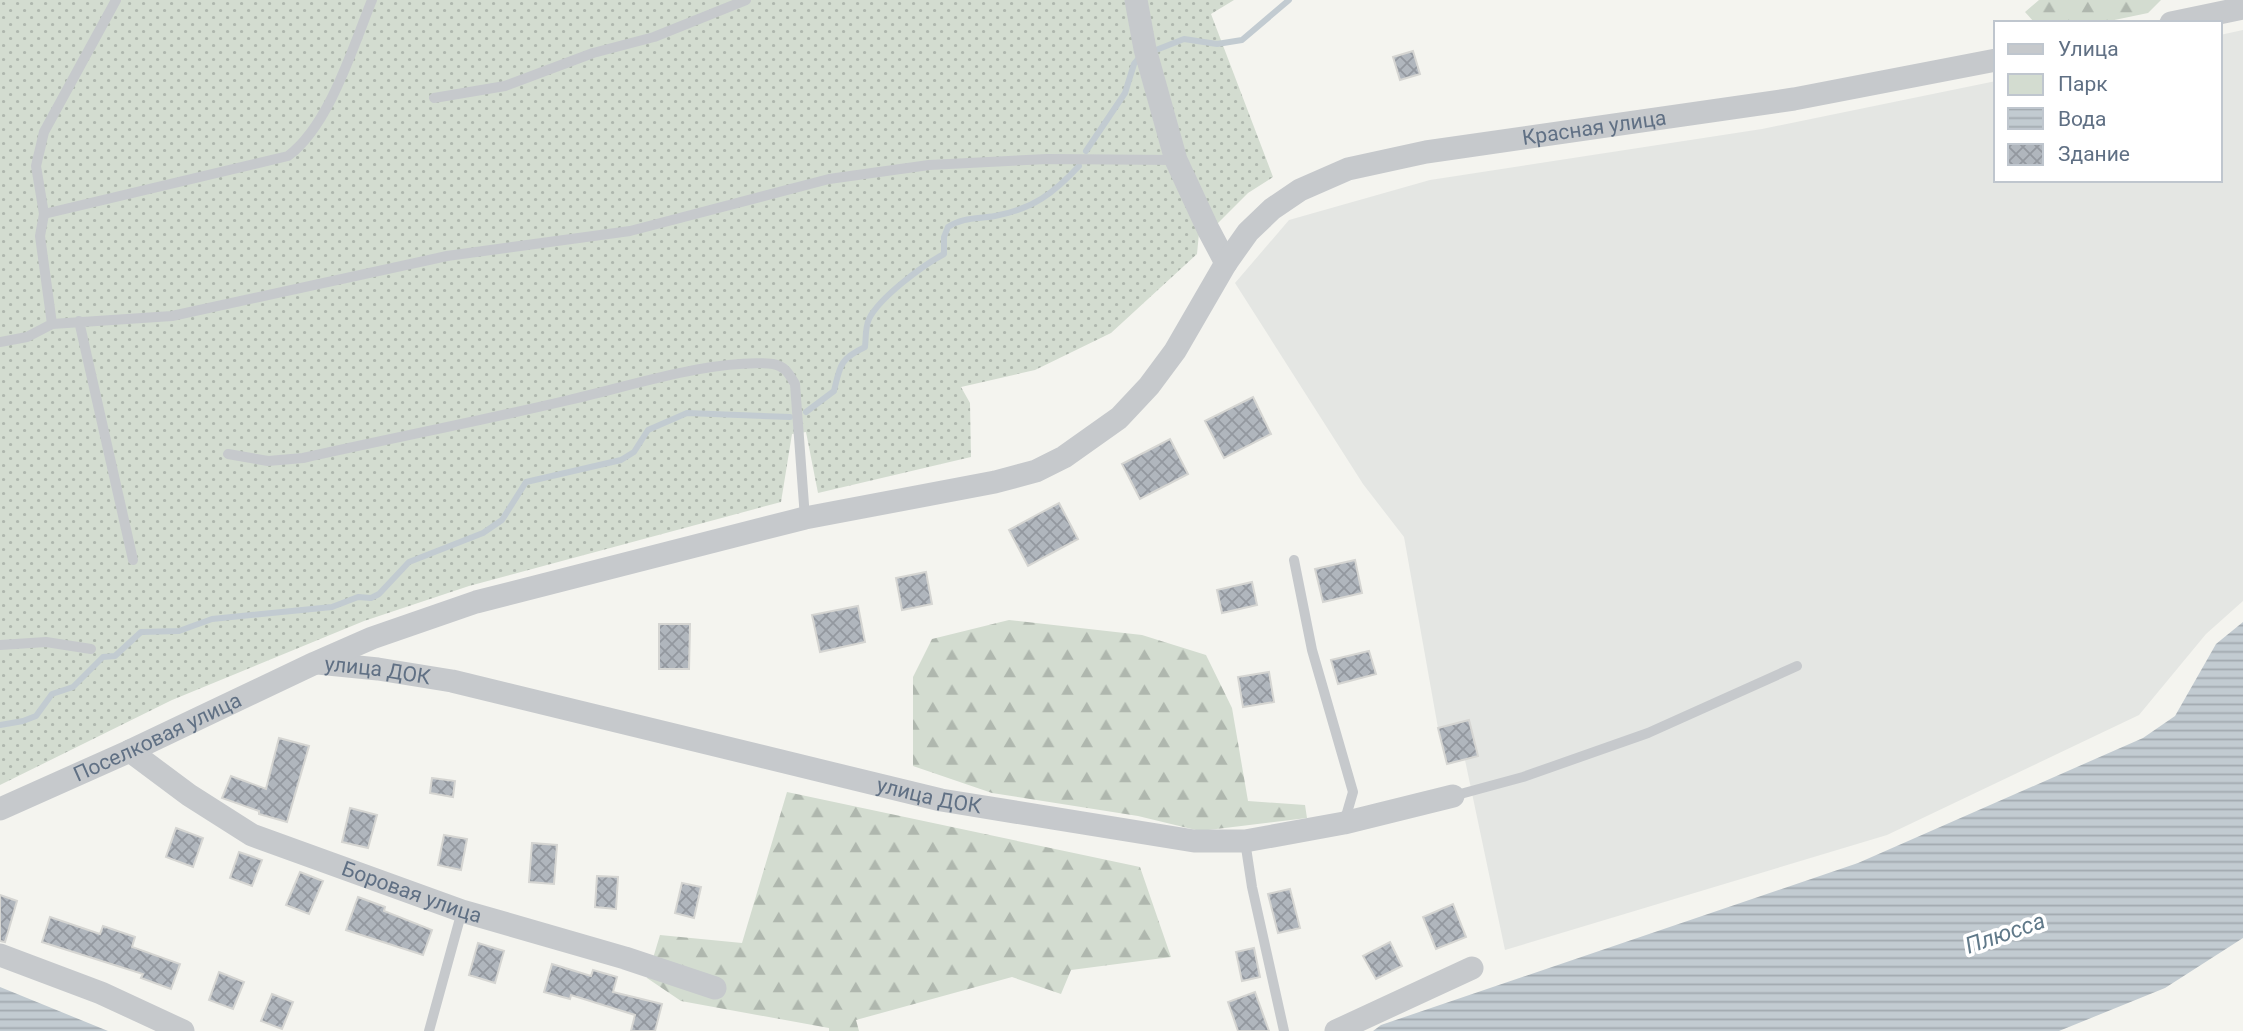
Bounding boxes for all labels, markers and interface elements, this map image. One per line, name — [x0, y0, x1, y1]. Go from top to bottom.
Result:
legend — [1994, 21, 2222, 182]
text: Улица — [2058, 37, 2119, 61]
text: Парк — [2058, 72, 2108, 96]
street label: Красная улица — [1520, 106, 1668, 150]
text: Вода — [2058, 107, 2106, 131]
text: Здание — [2058, 142, 2130, 166]
street label: улица ДОК — [324, 652, 433, 689]
street label: Поселковая улица — [70, 688, 245, 787]
street label: улица ДОК — [874, 773, 984, 818]
street label: Боровая улица — [338, 856, 484, 928]
water label: Плюсса — [1962, 907, 2049, 960]

